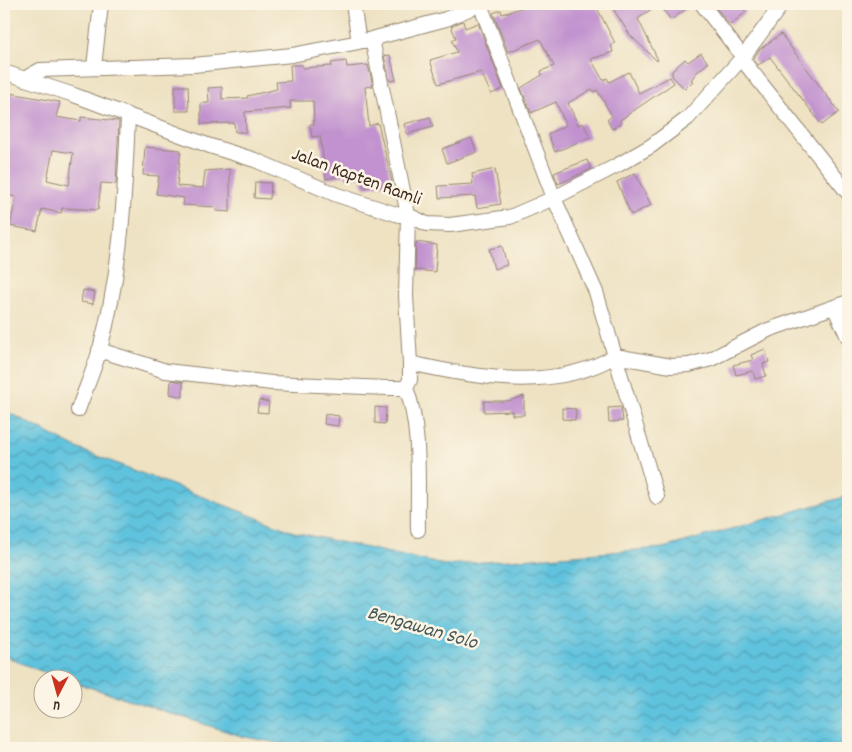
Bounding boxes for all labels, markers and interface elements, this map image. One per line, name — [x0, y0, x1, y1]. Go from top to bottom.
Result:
street label: Jalan Kapten Ramli — [287, 142, 425, 214]
water label: Bengawan Solo — [364, 600, 481, 658]
north arrow — [32, 670, 82, 720]
text: U — [52, 695, 61, 715]

